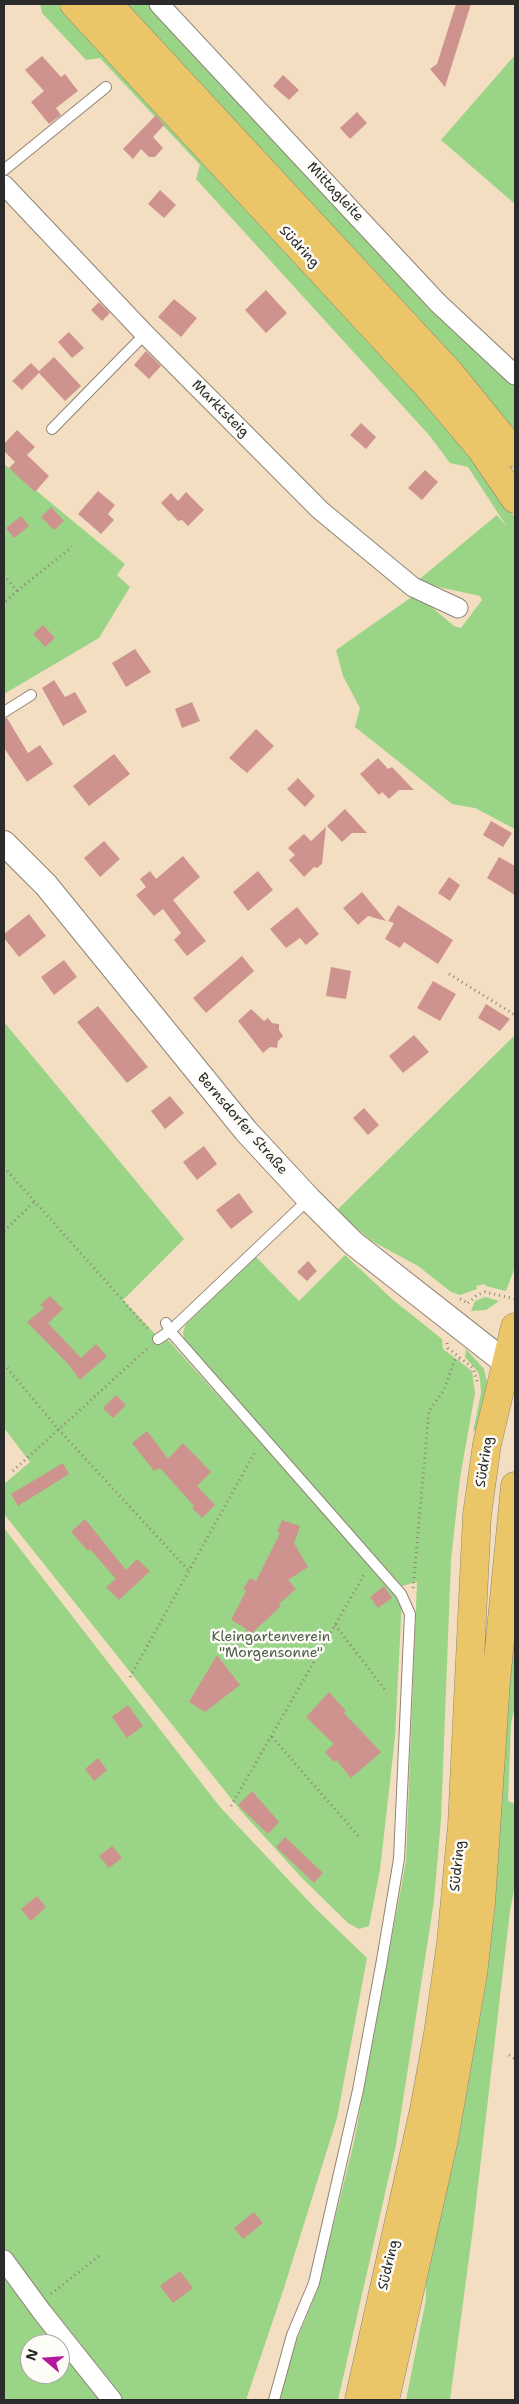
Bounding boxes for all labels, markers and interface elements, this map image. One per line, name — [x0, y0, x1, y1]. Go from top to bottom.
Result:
street label: Mittagleite — [303, 159, 367, 225]
street label: Südring — [275, 222, 323, 272]
street label: Marktsteig — [188, 377, 252, 441]
street label: Bernsdorfer Straße — [193, 1070, 291, 1178]
street label: Südring — [473, 1435, 497, 1489]
park label: Kleingartenverein "Morgensonne" — [212, 1629, 330, 1661]
street label: Südring — [447, 1840, 469, 1892]
street label: Südring — [375, 2238, 403, 2292]
north arrow — [20, 2334, 70, 2384]
text: N — [21, 2347, 42, 2363]

